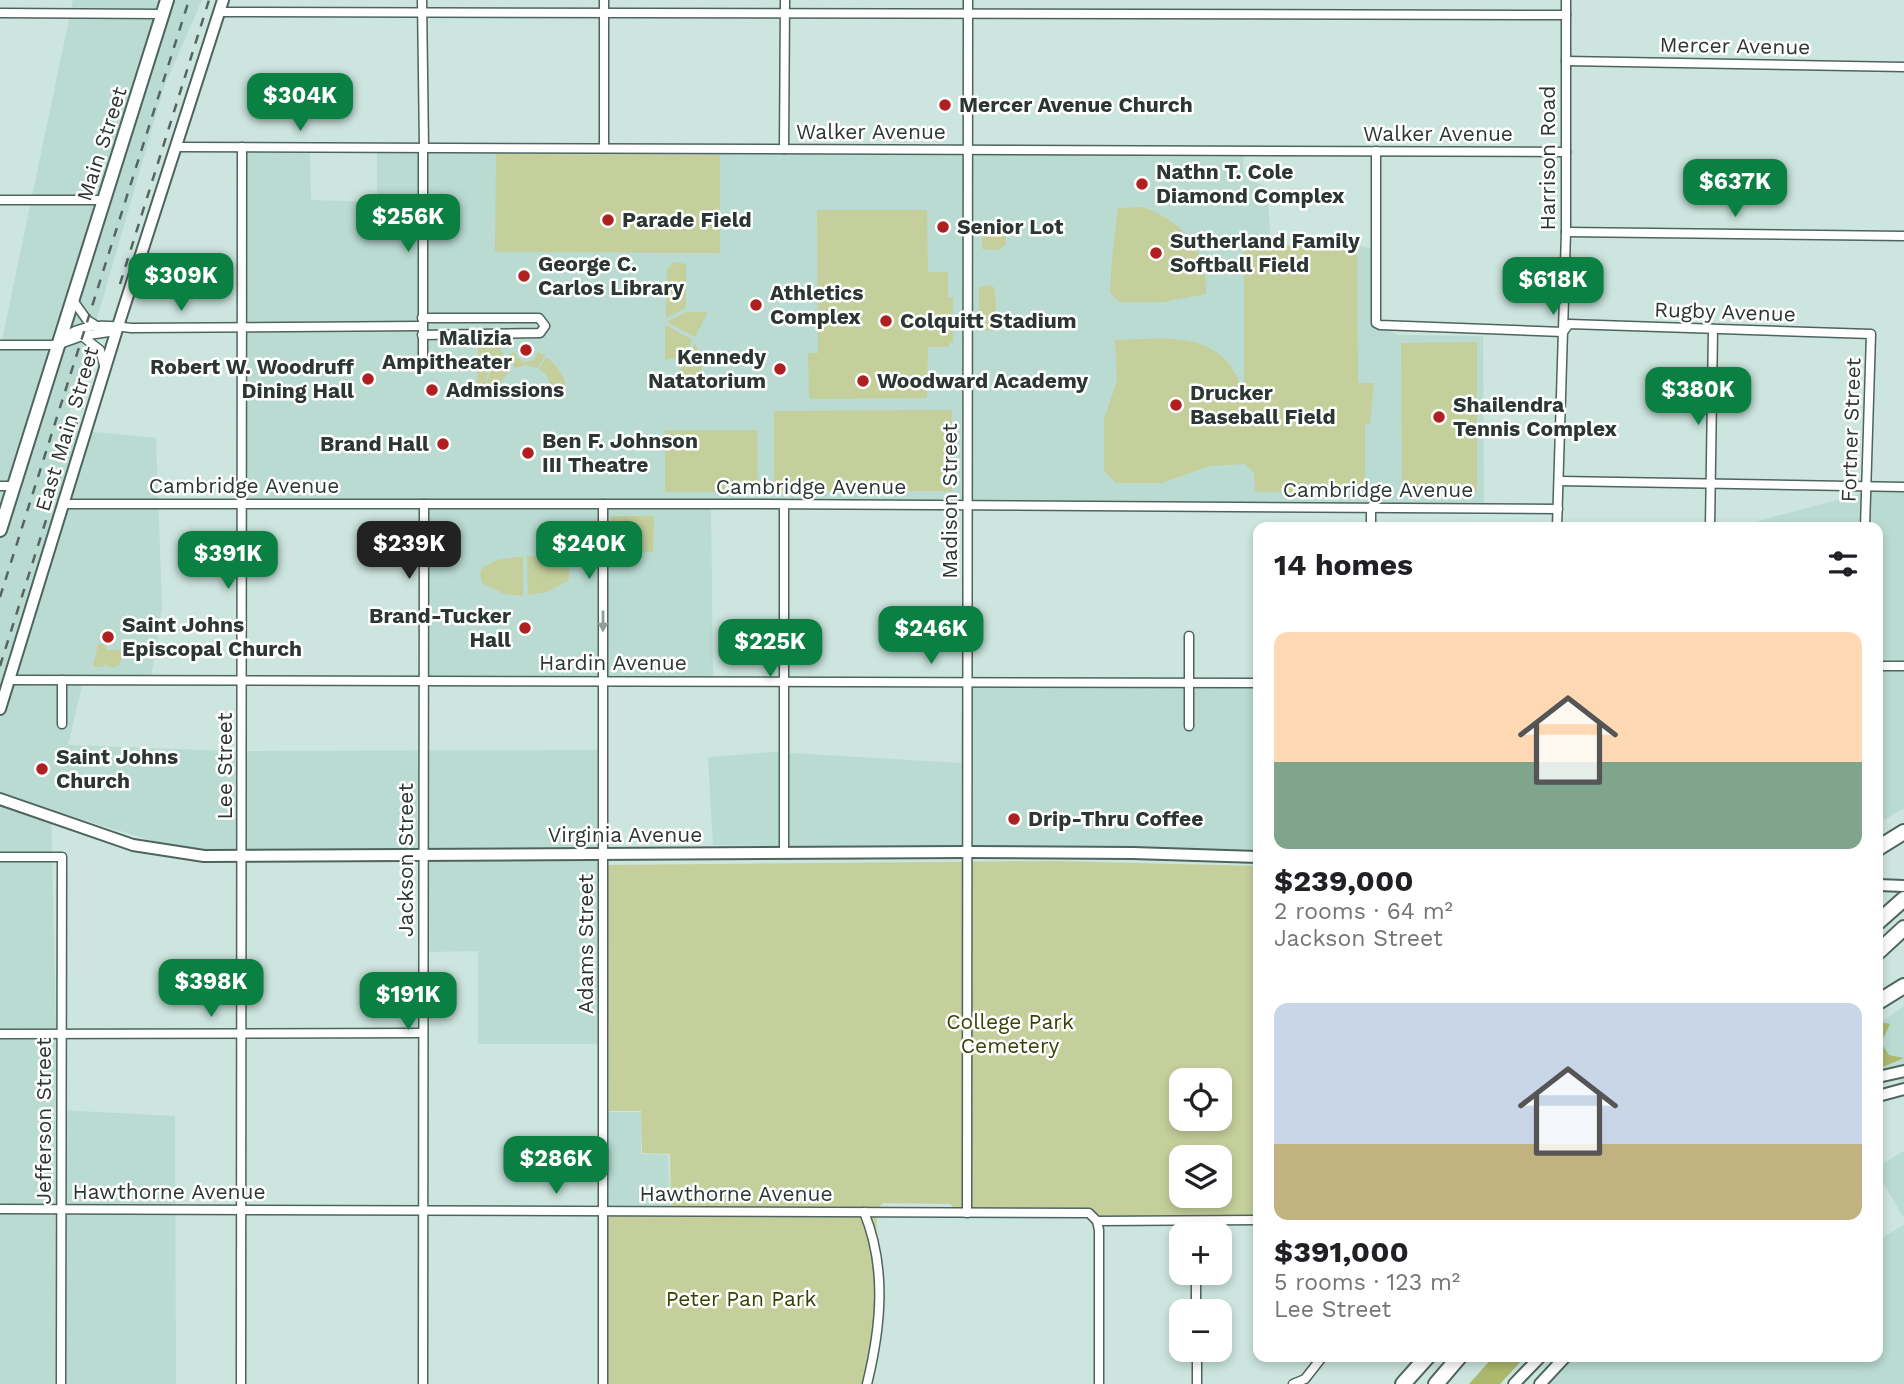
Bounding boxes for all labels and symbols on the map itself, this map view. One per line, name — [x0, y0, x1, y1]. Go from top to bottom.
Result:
street label: Mercer Avenue — [1659, 32, 1811, 59]
pin: $304K — [251, 74, 349, 133]
street label: Main Street — [71, 83, 132, 204]
street label: Harrison Road — [1535, 86, 1560, 230]
place label: Mercer Avenue Church — [959, 92, 1193, 117]
marker: Mercer Avenue Church — [937, 97, 953, 113]
street label: Walker Avenue — [796, 119, 946, 144]
street label: Walker Avenue — [1363, 121, 1513, 146]
place label: Nathn T. Cole Diamond Complex — [1156, 159, 1345, 208]
pin: $637K — [1686, 160, 1784, 219]
marker: Nathn T. Cole Diamond Complex — [1134, 176, 1150, 192]
pin: $256K — [359, 194, 457, 254]
place label: Parade Field — [622, 207, 752, 232]
marker: Parade Field — [600, 212, 616, 228]
place label: Senior Lot — [957, 214, 1063, 239]
marker: Senior Lot — [935, 219, 951, 235]
place label: Sutherland Family Softball Field — [1170, 228, 1360, 277]
marker: Sutherland Family Softball Field — [1148, 245, 1164, 261]
place label: George C. Carlos Library — [538, 251, 684, 300]
pin: $309K — [132, 254, 230, 313]
pin: $618K — [1504, 258, 1602, 317]
marker: George C. Carlos Library — [516, 268, 532, 284]
place label: Athletics Complex — [770, 280, 863, 329]
marker: Athletics Complex — [748, 297, 764, 313]
street label: Rugby Avenue — [1654, 297, 1796, 326]
place label: Colquitt Stadium — [900, 308, 1077, 333]
marker: Colquitt Stadium — [878, 313, 894, 329]
place label: Malizia Ampitheater — [382, 325, 513, 374]
marker: Malizia Ampitheater — [518, 342, 534, 358]
street label: East Main Street — [30, 343, 104, 514]
place label: Kennedy Natatorium — [648, 344, 766, 393]
place label: Robert W. Woodruff Dining Hall — [150, 354, 355, 403]
street label: Fortner Street — [1835, 357, 1866, 503]
marker: Kennedy Natatorium — [772, 361, 788, 377]
place label: Woodward Academy — [877, 368, 1088, 393]
pin: $380K — [1649, 368, 1747, 427]
marker: Robert W. Woodruff Dining Hall — [360, 371, 376, 387]
marker: Woodward Academy — [855, 373, 871, 389]
place label: Admissions — [446, 377, 564, 402]
place label: Drucker Baseball Field — [1190, 380, 1336, 429]
marker: Admissions — [424, 382, 440, 398]
place label: Shailendra Tennis Complex — [1453, 392, 1618, 441]
marker: Drucker Baseball Field — [1168, 397, 1184, 413]
marker: Shailendra Tennis Complex — [1431, 409, 1447, 425]
street label: Madison Street — [937, 423, 962, 579]
place label: Ben F. Johnson III Theatre — [542, 428, 698, 477]
place label: Brand Hall — [320, 431, 429, 456]
marker: Brand Hall — [435, 436, 451, 452]
marker: Ben F. Johnson III Theatre — [520, 445, 536, 461]
street label: Cambridge Avenue — [149, 473, 339, 498]
street label: Cambridge Avenue — [716, 474, 906, 499]
street label: Cambridge Avenue — [1283, 477, 1473, 502]
pin: $239K — [360, 522, 458, 581]
pin: $240K — [540, 522, 638, 581]
pin: $391K — [179, 532, 277, 591]
place label: Brand-Tucker Hall — [369, 603, 511, 652]
pin: $246K — [882, 606, 980, 666]
one-way arrow — [597, 610, 609, 632]
place label: Saint Johns Episcopal Church — [122, 612, 302, 661]
marker: Brand-Tucker Hall — [517, 620, 533, 636]
pin: $225K — [721, 620, 819, 679]
marker: Saint Johns Episcopal Church — [100, 629, 116, 645]
street label: Hardin Avenue — [539, 650, 687, 675]
street label: Lee Street — [212, 712, 237, 819]
place label: Saint Johns Church — [56, 744, 178, 793]
marker: Saint Johns Church — [34, 761, 50, 777]
street label: Jackson Street — [393, 783, 418, 937]
place label: Drip-Thru Coffee — [1028, 806, 1203, 831]
marker: Drip-Thru Coffee — [1006, 811, 1022, 827]
street label: Virginia Avenue — [548, 822, 702, 847]
street label: Adams Street — [573, 874, 598, 1014]
pin: $398K — [162, 960, 260, 1019]
pin: $191K — [359, 972, 457, 1032]
park label: College Park Cemetery — [946, 1009, 1074, 1058]
street label: Jefferson Street — [31, 1037, 56, 1205]
pin: $286K — [507, 1136, 605, 1196]
street label: Hawthorne Avenue — [72, 1179, 266, 1204]
street label: Hawthorne Avenue — [639, 1181, 833, 1206]
park label: Peter Pan Park — [666, 1286, 816, 1311]

